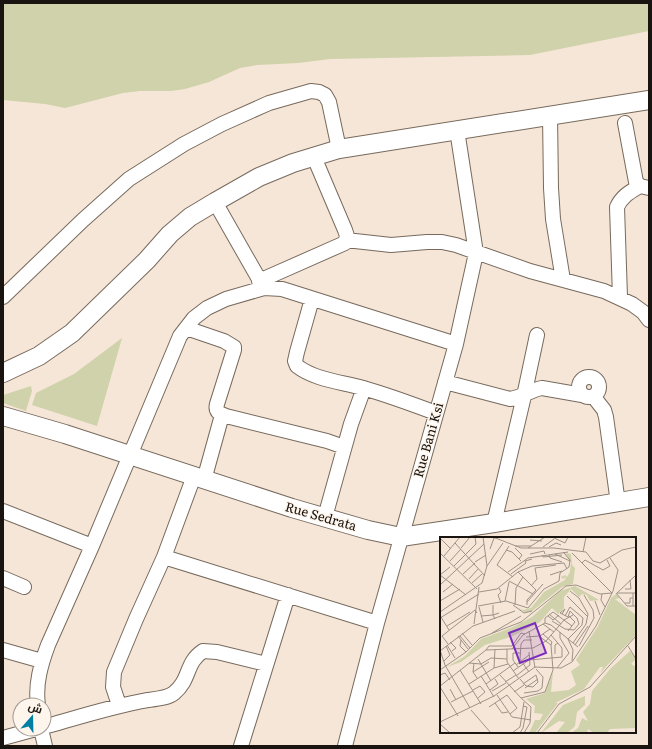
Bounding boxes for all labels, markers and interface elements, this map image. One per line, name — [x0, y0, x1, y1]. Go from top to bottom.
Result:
street label: Rue Bani Ksi — [408, 399, 448, 480]
street label: Rue Sedrata — [283, 496, 359, 535]
inset map — [440, 537, 636, 733]
north arrow — [12, 697, 52, 737]
text: ش — [26, 697, 45, 717]

